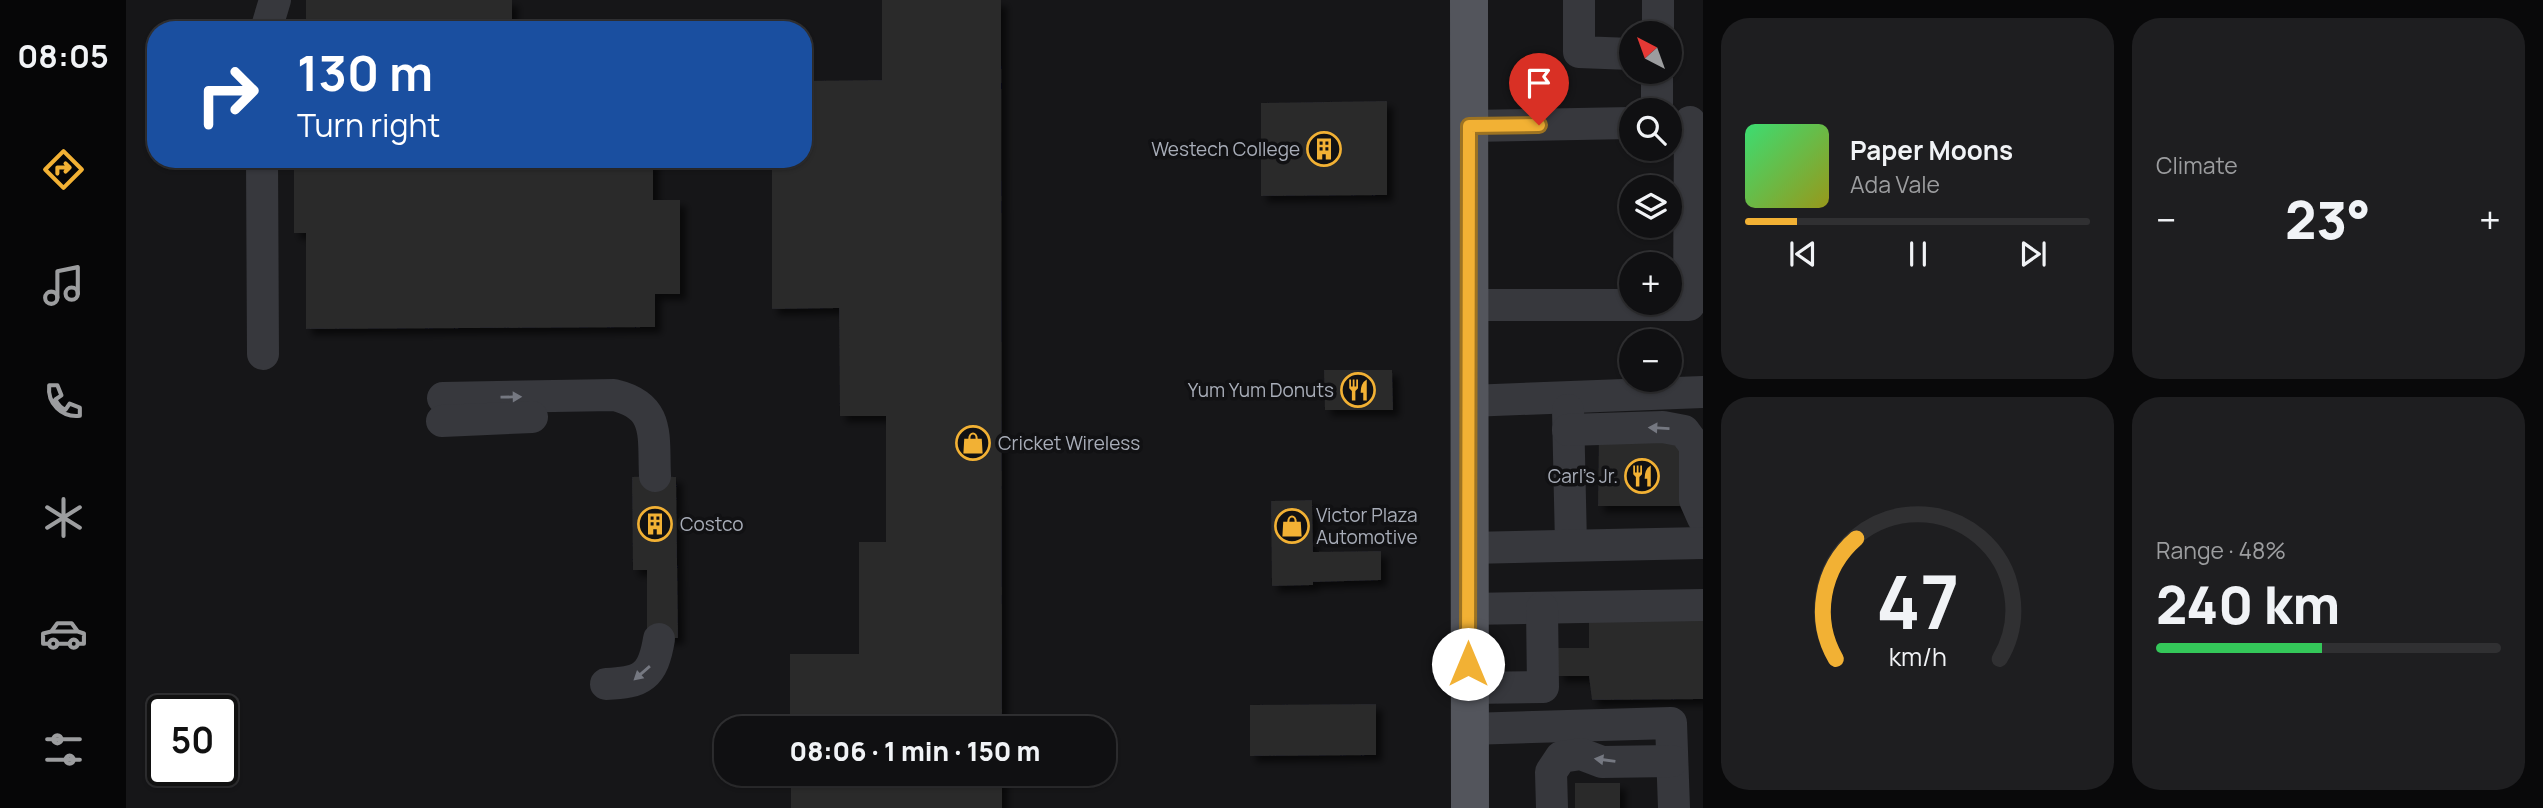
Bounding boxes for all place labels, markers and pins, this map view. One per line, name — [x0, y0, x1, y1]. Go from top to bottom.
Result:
pin — [1509, 53, 1569, 125]
building icon: Westech College — [1305, 130, 1343, 168]
place label: Westech College — [1151, 136, 1300, 162]
restaurant icon: Yum Yum Donuts — [1339, 371, 1377, 409]
place label: Yum Yum Donuts — [1188, 377, 1334, 403]
shop icon: Cricket Wireless — [954, 424, 992, 462]
place label: Cricket Wireless — [998, 430, 1140, 456]
restaurant icon: Carl's Jr. — [1623, 457, 1661, 495]
place label: Carl's Jr. — [1548, 463, 1618, 489]
place label: Victor Plaza Automotive — [1316, 502, 1418, 550]
building icon: Costco — [636, 505, 674, 543]
shop icon: Victor Plaza Automotive — [1273, 507, 1311, 545]
place label: Costco — [680, 511, 743, 537]

